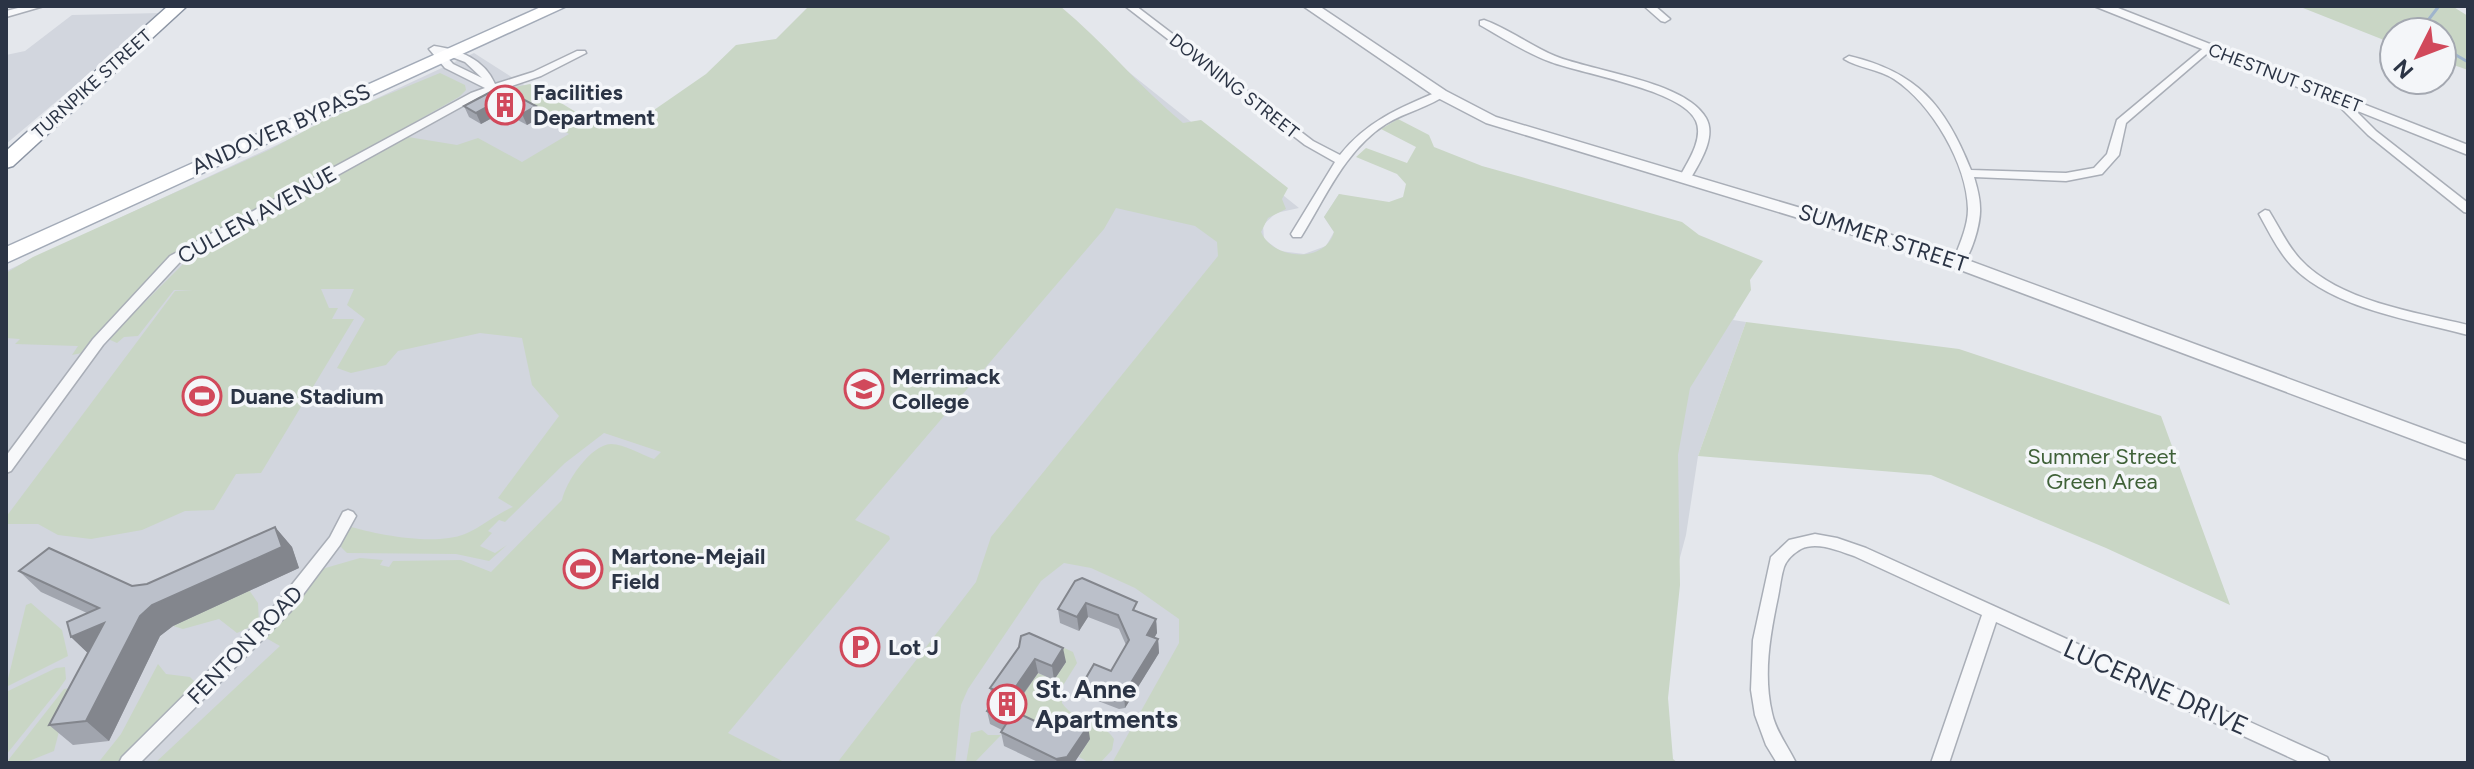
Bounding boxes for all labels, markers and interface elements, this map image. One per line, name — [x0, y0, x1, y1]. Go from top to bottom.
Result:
north arrow — [2378, 16, 2458, 96]
street label: TURNPIKE STREET — [28, 25, 156, 143]
street label: DOWNING STREET — [1165, 29, 1303, 143]
street label: CHESTNUT STREET — [2205, 39, 2365, 117]
text: N — [2388, 54, 2419, 84]
street label: ANDOVER BYPASS — [187, 77, 375, 181]
place label: Facilities Department — [533, 79, 656, 131]
building icon: Facilities Department — [484, 84, 526, 126]
street label: CULLEN AVENUE — [173, 160, 341, 270]
street label: SUMMER STREET — [1795, 198, 1971, 278]
place label: Merrimack College — [892, 363, 1000, 415]
school or university icon: Merrimack College — [843, 368, 885, 410]
sports icon: Duane Stadium — [181, 375, 223, 417]
place label: Duane Stadium — [230, 383, 384, 410]
park label: Summer Street Green Area — [2027, 443, 2177, 495]
place label: Martone-Mejail Field — [611, 543, 765, 595]
sports icon: Martone-Mejail Field — [562, 548, 604, 590]
street label: FENTON ROAD — [182, 580, 308, 710]
parking icon: Lot J — [839, 626, 881, 668]
street label: LUCERNE DRIVE — [2059, 632, 2253, 742]
place label: Lot J — [888, 634, 939, 661]
place label: St. Anne Apartments — [1035, 673, 1178, 735]
building icon: St. Anne Apartments — [986, 683, 1028, 725]

